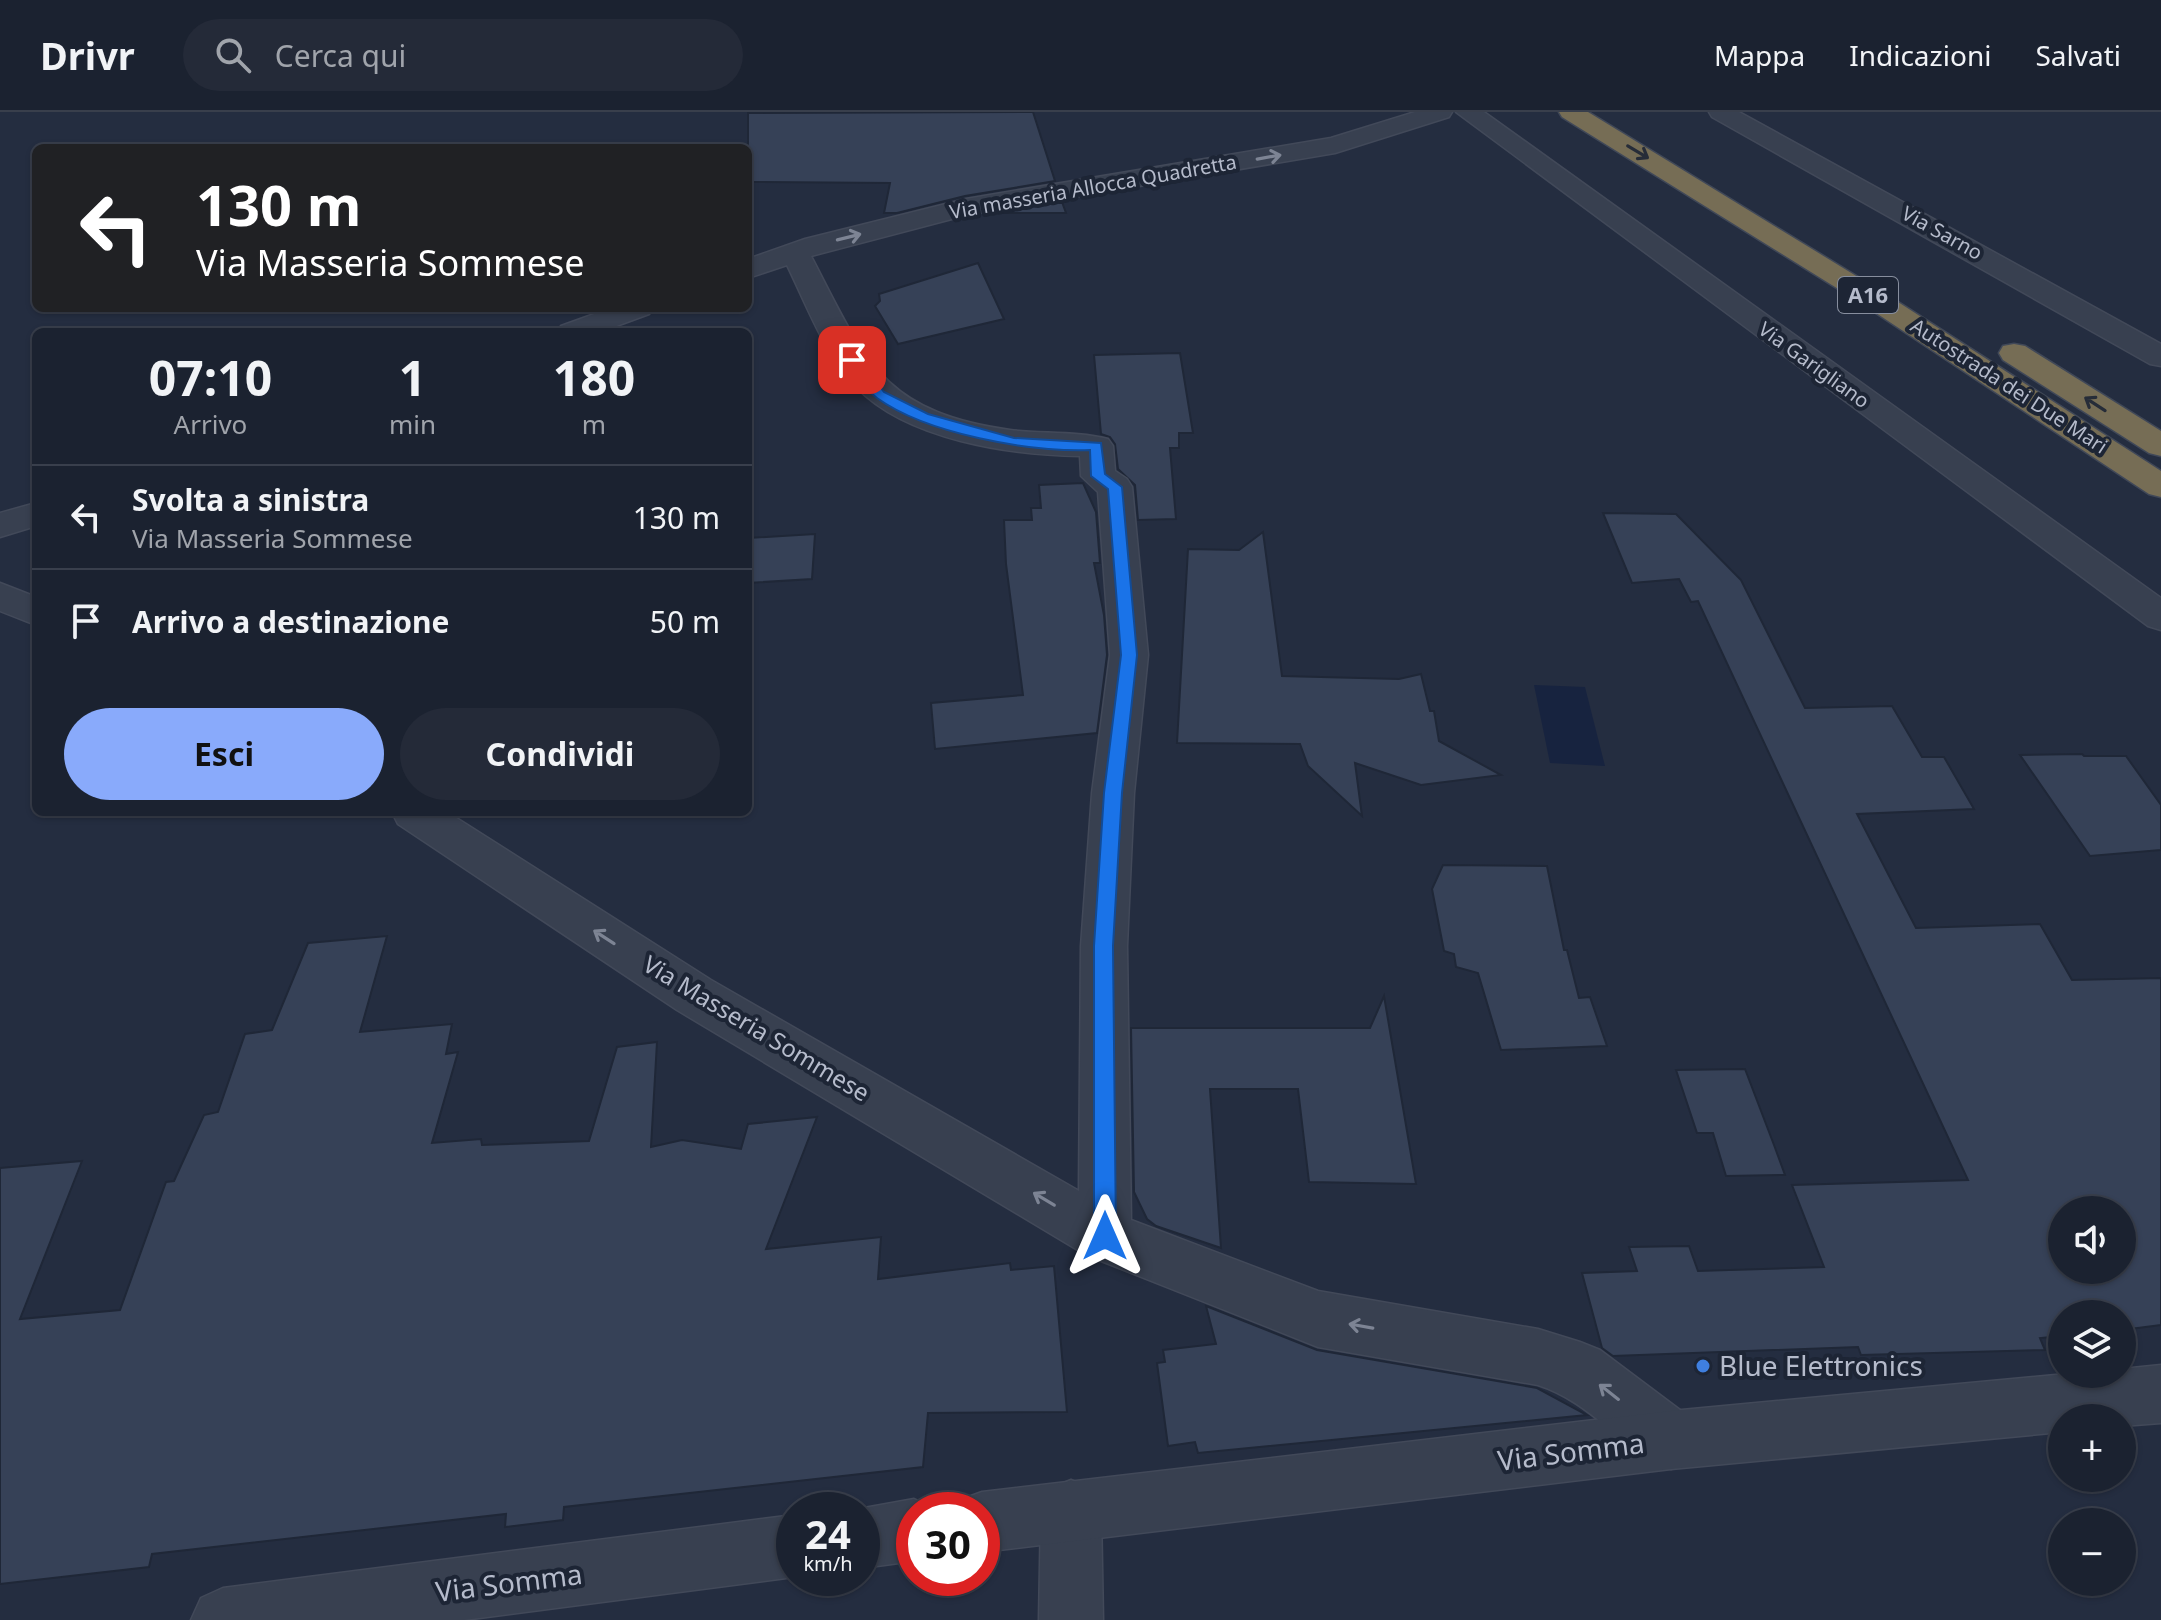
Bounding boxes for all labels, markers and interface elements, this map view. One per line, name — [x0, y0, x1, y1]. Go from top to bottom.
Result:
search box — [183, 19, 743, 91]
text: Drivr — [40, 29, 135, 81]
icon: search — [211, 33, 255, 77]
text: Cerca qui — [275, 35, 406, 76]
text: Mappa — [1714, 36, 1805, 74]
text: Indicazioni — [1849, 36, 1991, 74]
text: Salvati — [2035, 36, 2121, 74]
one-way arrow — [1626, 144, 1649, 160]
street label: Via masseria Allocca Quadretta — [947, 148, 1239, 225]
one-way arrow — [1256, 149, 1281, 164]
text: 130 m — [196, 166, 361, 242]
icon: left — [64, 176, 168, 280]
street label: Via Sarno — [1897, 199, 1987, 266]
one-way arrow — [835, 228, 861, 243]
text: Via Masseria Sommese — [196, 238, 585, 287]
road number: A16 — [1838, 277, 1898, 313]
street label: Autostrada dei Due Mari — [1906, 312, 2113, 459]
street label: Via Garigliano — [1753, 315, 1875, 414]
pin — [818, 326, 886, 394]
icon: arrive — [830, 338, 874, 382]
text: 07:10 — [149, 345, 272, 410]
text: 1 — [399, 345, 426, 410]
text: 180 — [553, 345, 635, 410]
one-way arrow — [2084, 396, 2107, 412]
text: Arrivo — [174, 406, 247, 442]
text: min — [389, 406, 436, 442]
text: m — [582, 406, 606, 442]
text: Svolta a sinistra — [132, 479, 369, 520]
icon: left — [64, 495, 108, 539]
text: 130 m — [633, 497, 720, 538]
text: Via Masseria Sommese — [132, 520, 413, 556]
icon: arrive — [64, 599, 108, 643]
text: Arrivo a destinazione — [132, 601, 449, 642]
text: 50 m — [650, 601, 720, 642]
button: Esci — [64, 708, 384, 800]
button: Condividi — [400, 708, 720, 800]
one-way arrow — [594, 928, 616, 945]
street label: Via Masseria Sommese — [637, 947, 876, 1109]
one-way arrow — [1033, 1191, 1056, 1207]
position arrow — [1063, 1194, 1147, 1278]
map controls — [2048, 1196, 2136, 1596]
button: sound — [2048, 1196, 2136, 1284]
button: layers — [2048, 1300, 2136, 1388]
one-way arrow — [1349, 1318, 1375, 1333]
place label: Blue Elettronics — [1719, 1346, 1923, 1384]
marker: Blue Elettronics — [1694, 1357, 1712, 1375]
one-way arrow — [1599, 1384, 1620, 1401]
button: + — [2048, 1404, 2136, 1492]
street label: Via Somma — [1495, 1423, 1646, 1479]
speed limit sign: 30 — [896, 1492, 1000, 1596]
text: 24 — [805, 1506, 851, 1561]
button: − — [2048, 1508, 2136, 1596]
text: km/h — [803, 1550, 853, 1577]
street label: Via Somma — [433, 1554, 584, 1610]

